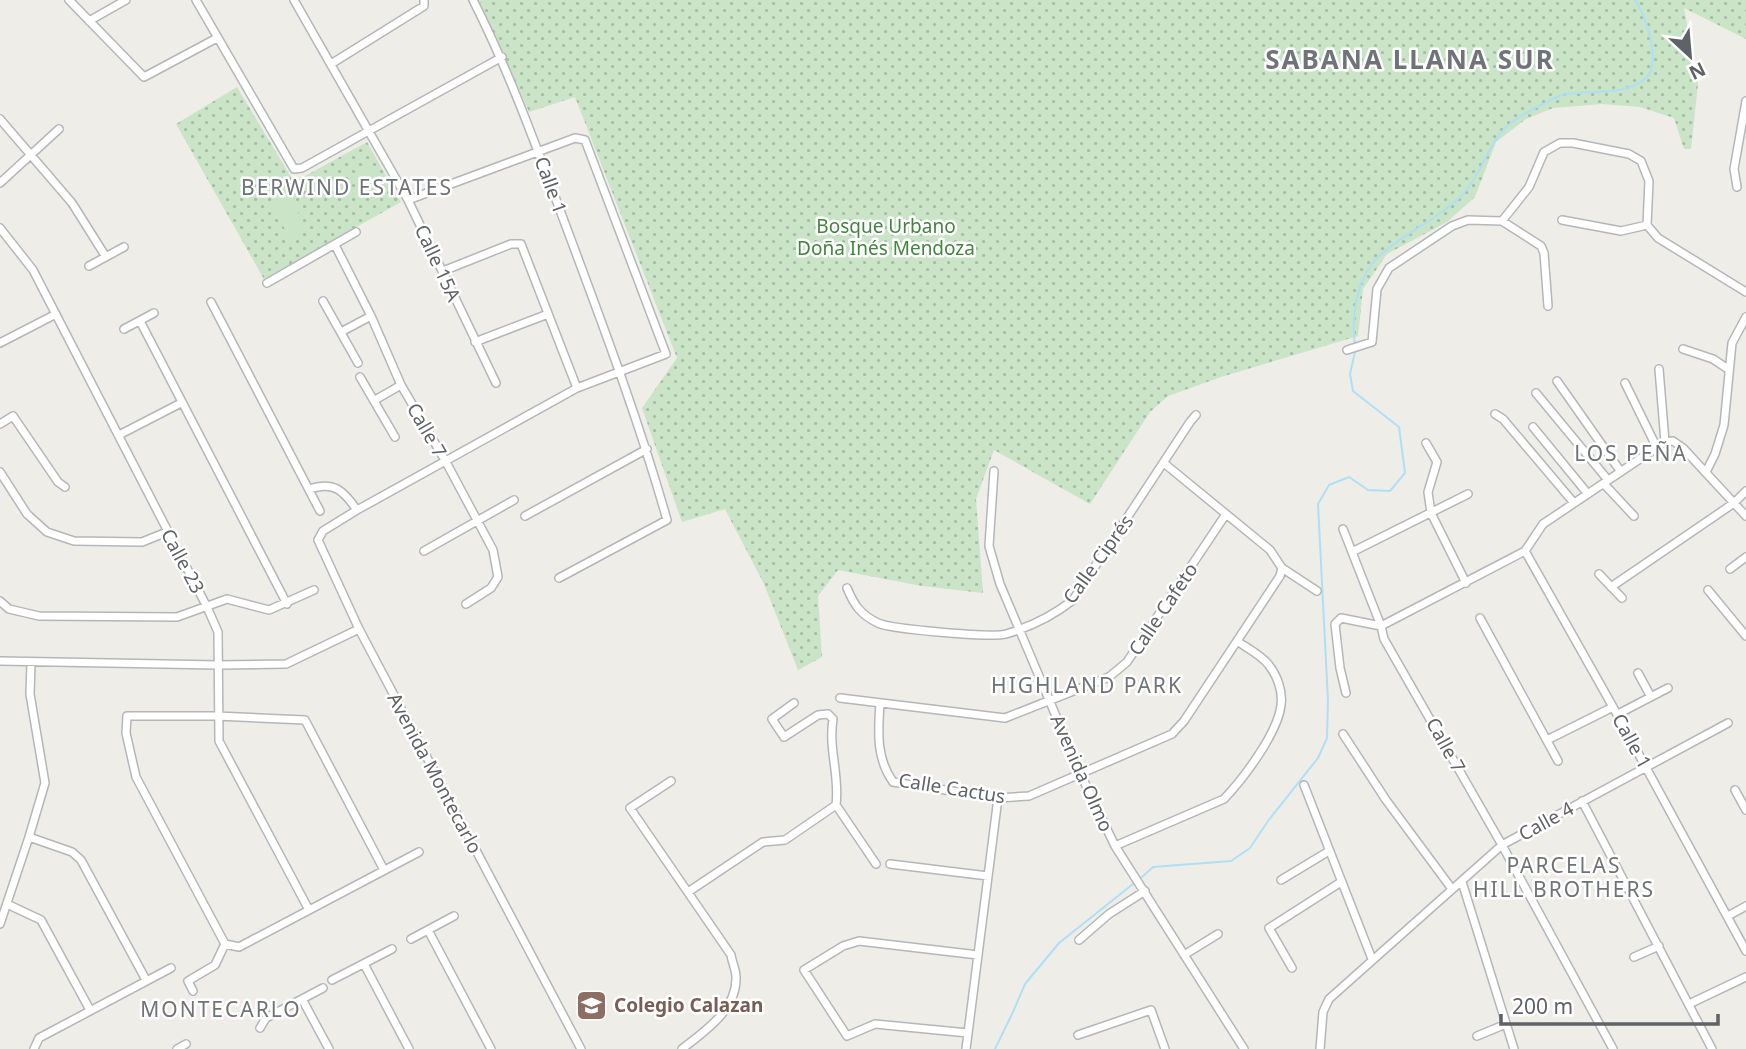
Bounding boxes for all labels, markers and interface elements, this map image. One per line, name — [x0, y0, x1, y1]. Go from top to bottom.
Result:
north arrow — [1655, 21, 1725, 91]
district label: SABANA LLANA SUR — [1265, 41, 1555, 77]
text: N — [1685, 56, 1710, 86]
street label: Calle 1 — [529, 153, 573, 217]
district label: BERWIND ESTATES — [241, 173, 453, 201]
park label: Bosque Urbano Doña Inés Mendoza — [797, 213, 975, 261]
street label: Calle 15A — [409, 220, 467, 306]
street label: Calle 7 — [401, 398, 453, 462]
district label: LOS PEÑA — [1574, 439, 1688, 467]
street label: Calle Ciprés — [1057, 509, 1139, 609]
street label: Calle 23 — [155, 524, 211, 598]
street label: Calle Cafeto — [1122, 558, 1204, 660]
district label: HIGHLAND PARK — [991, 671, 1183, 699]
street label: Avenida Montecarlo — [382, 688, 488, 858]
street label: Calle 1 — [1606, 709, 1658, 773]
street label: Avenida Olmo — [1045, 710, 1119, 836]
street label: Calle 7 — [1420, 713, 1472, 777]
street label: Calle Cactus — [897, 767, 1007, 809]
street label: Calle 4 — [1514, 795, 1578, 847]
district label: PARCELAS HILL BROTHERS — [1473, 851, 1655, 903]
scale bar — [1501, 982, 1718, 1026]
school or university icon: Colegio Calazan — [574, 988, 608, 1022]
place label: Colegio Calazan — [614, 992, 763, 1018]
text: 200 m — [1512, 992, 1573, 1020]
district label: MONTECARLO — [140, 995, 302, 1023]

